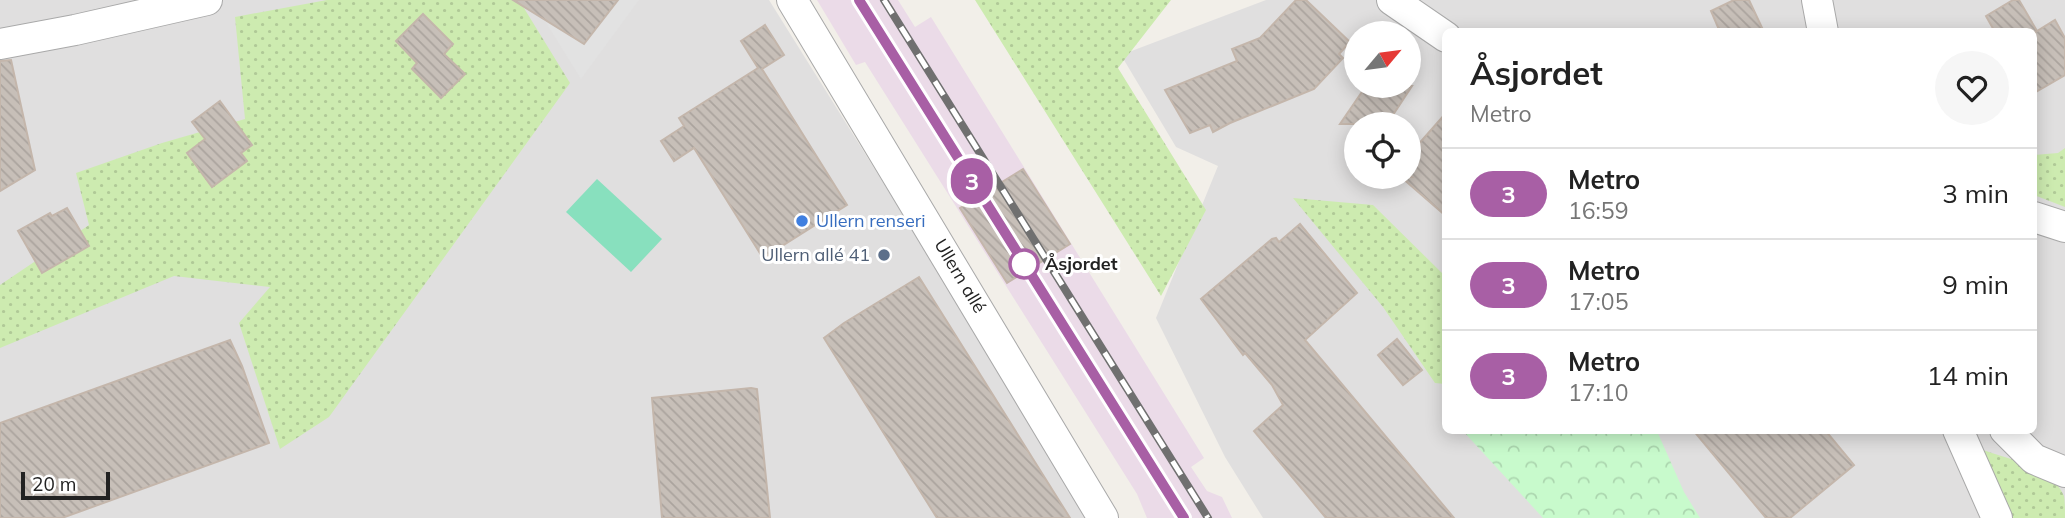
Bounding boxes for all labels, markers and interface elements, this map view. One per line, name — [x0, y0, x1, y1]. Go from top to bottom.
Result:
north arrow — [1344, 21, 1421, 98]
map controls — [1344, 21, 1421, 189]
button: heart — [1935, 51, 2009, 125]
text: Åsjordet — [1470, 52, 1603, 93]
text: Metro — [1470, 99, 1532, 128]
button: locate — [1344, 112, 1421, 189]
line badge: 3 — [949, 158, 995, 204]
text: Metro — [1568, 163, 1640, 196]
text: 3 — [965, 166, 979, 196]
text: 3 min — [1942, 177, 2009, 210]
text: 3 — [1501, 179, 1516, 209]
text: 16:59 — [1568, 196, 1628, 225]
place label: Ullern renseri — [816, 209, 926, 232]
marker: Ullern renseri — [794, 213, 810, 229]
street label: Ullern allé — [929, 234, 992, 317]
place label: Ullern allé 41 — [761, 243, 870, 266]
marker: Ullern allé 41 — [876, 247, 892, 263]
marker: Åsjordet — [1009, 249, 1039, 279]
place label: Åsjordet — [1045, 252, 1118, 275]
text: Metro — [1568, 254, 1640, 287]
text: 9 min — [1942, 268, 2009, 301]
text: 3 — [1501, 270, 1516, 300]
text: 17:05 — [1568, 287, 1628, 316]
text: Metro — [1568, 345, 1640, 378]
text: 14 min — [1927, 359, 2009, 392]
text: 3 — [1501, 361, 1516, 391]
text: 17:10 — [1568, 378, 1628, 407]
scale bar — [21, 469, 110, 501]
text: 20 m — [32, 472, 76, 496]

